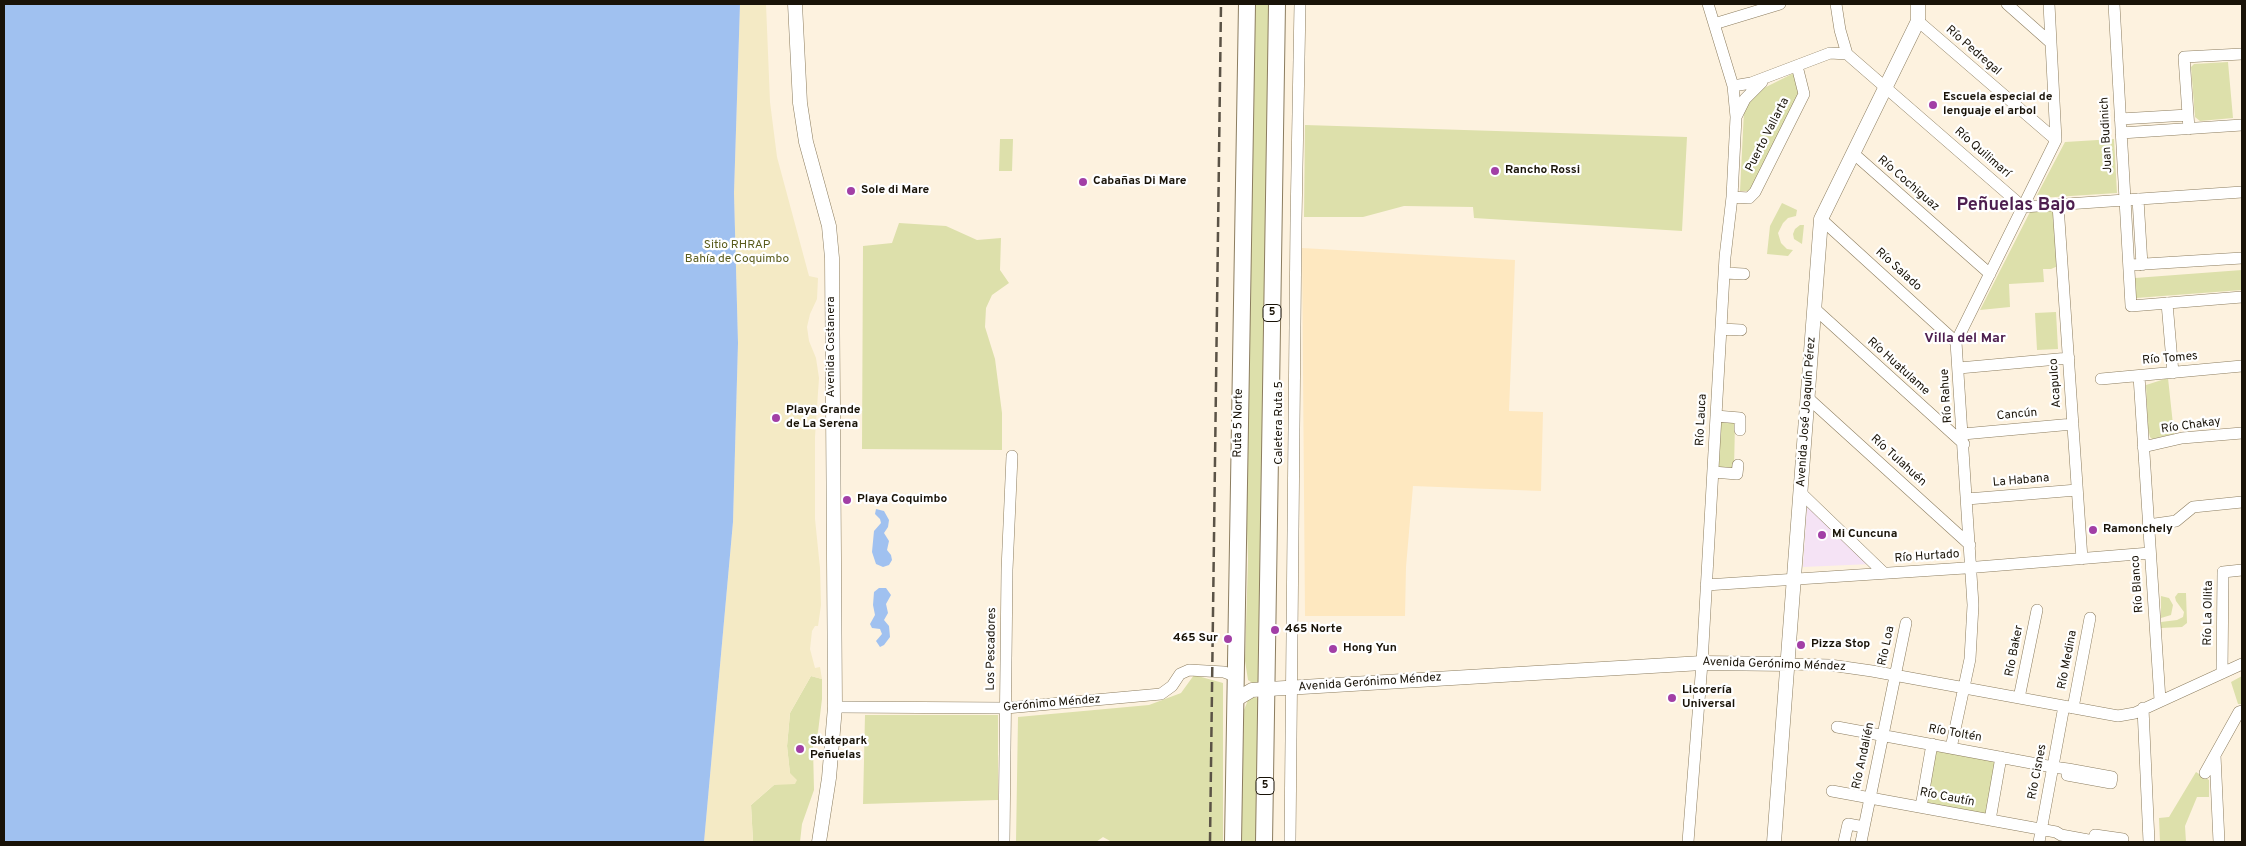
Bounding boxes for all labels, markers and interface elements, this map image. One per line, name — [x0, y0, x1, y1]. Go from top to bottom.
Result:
street label: Río Pedregal — [1942, 23, 2004, 79]
place label: Escuela especial de lenguaje el arbol — [1943, 91, 2052, 119]
street label: Puerto Vallarta — [1743, 96, 1793, 174]
street label: Juan Budinich — [2098, 96, 2116, 174]
marker: Escuela especial de lenguaje el arbol — [1927, 99, 1939, 111]
street label: Río Quilimarí — [1951, 125, 2013, 181]
street label: Río Cochiguaz — [1874, 153, 1942, 215]
place label: Rancho Rossi — [1505, 164, 1580, 178]
marker: Rancho Rossi — [1489, 165, 1501, 177]
place label: Cabañas Di Mare — [1093, 175, 1187, 189]
marker: Cabañas Di Mare — [1077, 176, 1089, 188]
place label: Sole di Mare — [861, 184, 929, 198]
marker: Sole di Mare — [845, 185, 857, 197]
district label: Peñuelas Bajo — [1957, 195, 2075, 217]
park label: Sitio RHRAP Bahía de Coquimbo — [685, 239, 789, 267]
street label: Río Salado — [1872, 246, 1924, 294]
street label: Avenida Costanera — [825, 297, 839, 397]
road number: 5 — [1263, 304, 1281, 322]
district label: Villa del Mar — [1924, 331, 2006, 347]
street label: Río Huatulame — [1864, 335, 1932, 399]
street label: Avenida José Joaquín Pérez — [1795, 336, 1819, 488]
street label: Río Tomes — [2142, 349, 2198, 369]
street label: Acapulco — [2047, 358, 2065, 408]
street label: Río Rahue — [1938, 368, 1956, 424]
street label: Caletera Ruta 5 — [1273, 381, 1287, 465]
street label: Ruta 5 Norte — [1231, 388, 1247, 458]
street label: Río Lauca — [1693, 393, 1711, 447]
place label: Playa Grande de La Serena — [786, 404, 861, 432]
street label: Cancún — [1996, 406, 2038, 424]
marker: Playa Grande de La Serena — [770, 412, 782, 424]
street label: Río Chakay — [2160, 415, 2222, 437]
street label: Río Tulahuén — [1867, 432, 1929, 490]
street label: La Habana — [1992, 471, 2050, 491]
place label: Playa Coquimbo — [857, 493, 947, 507]
marker: Playa Coquimbo — [841, 494, 853, 506]
place label: Ramonchely — [2103, 523, 2173, 537]
marker: Ramonchely — [2087, 524, 2099, 536]
place label: Mi Cuncuna — [1832, 528, 1897, 542]
marker: Mi Cuncuna — [1816, 529, 1828, 541]
street label: Río Hurtado — [1894, 548, 1960, 566]
street label: Río Blanco — [2129, 555, 2147, 613]
street label: Río La Ollita — [2201, 580, 2217, 646]
street label: Los Pescadores — [984, 607, 1000, 691]
place label: 465 Norte — [1285, 623, 1342, 637]
marker: 465 Norte — [1269, 624, 1281, 636]
street label: Río Baker — [2003, 624, 2027, 678]
street label: Río Loa — [1876, 625, 1898, 667]
street label: Río Medina — [2055, 629, 2081, 691]
place label: 465 Sur — [1173, 632, 1218, 646]
marker: 465 Sur — [1222, 633, 1234, 645]
place label: Pizza Stop — [1811, 638, 1870, 652]
marker: Pizza Stop — [1795, 639, 1807, 651]
place label: Hong Yun — [1343, 642, 1397, 656]
marker: Hong Yun — [1327, 643, 1339, 655]
street label: Avenida Gerónimo Méndez — [1702, 655, 1846, 675]
street label: Avenida Gerónimo Méndez — [1298, 671, 1442, 695]
place label: Licorería Universal — [1682, 684, 1735, 712]
marker: Licorería Universal — [1666, 692, 1678, 704]
street label: Gerónimo Méndez — [1003, 693, 1101, 715]
street label: Río Andalién — [1850, 721, 1878, 791]
street label: Río Toltén — [1927, 722, 1983, 746]
place label: Skatepark Peñuelas — [810, 735, 867, 763]
marker: Skatepark Peñuelas — [794, 743, 806, 755]
street label: Río Cisnes — [2026, 743, 2050, 801]
road number: 5 — [1256, 778, 1274, 794]
street label: Río Cautín — [1918, 786, 1976, 810]

